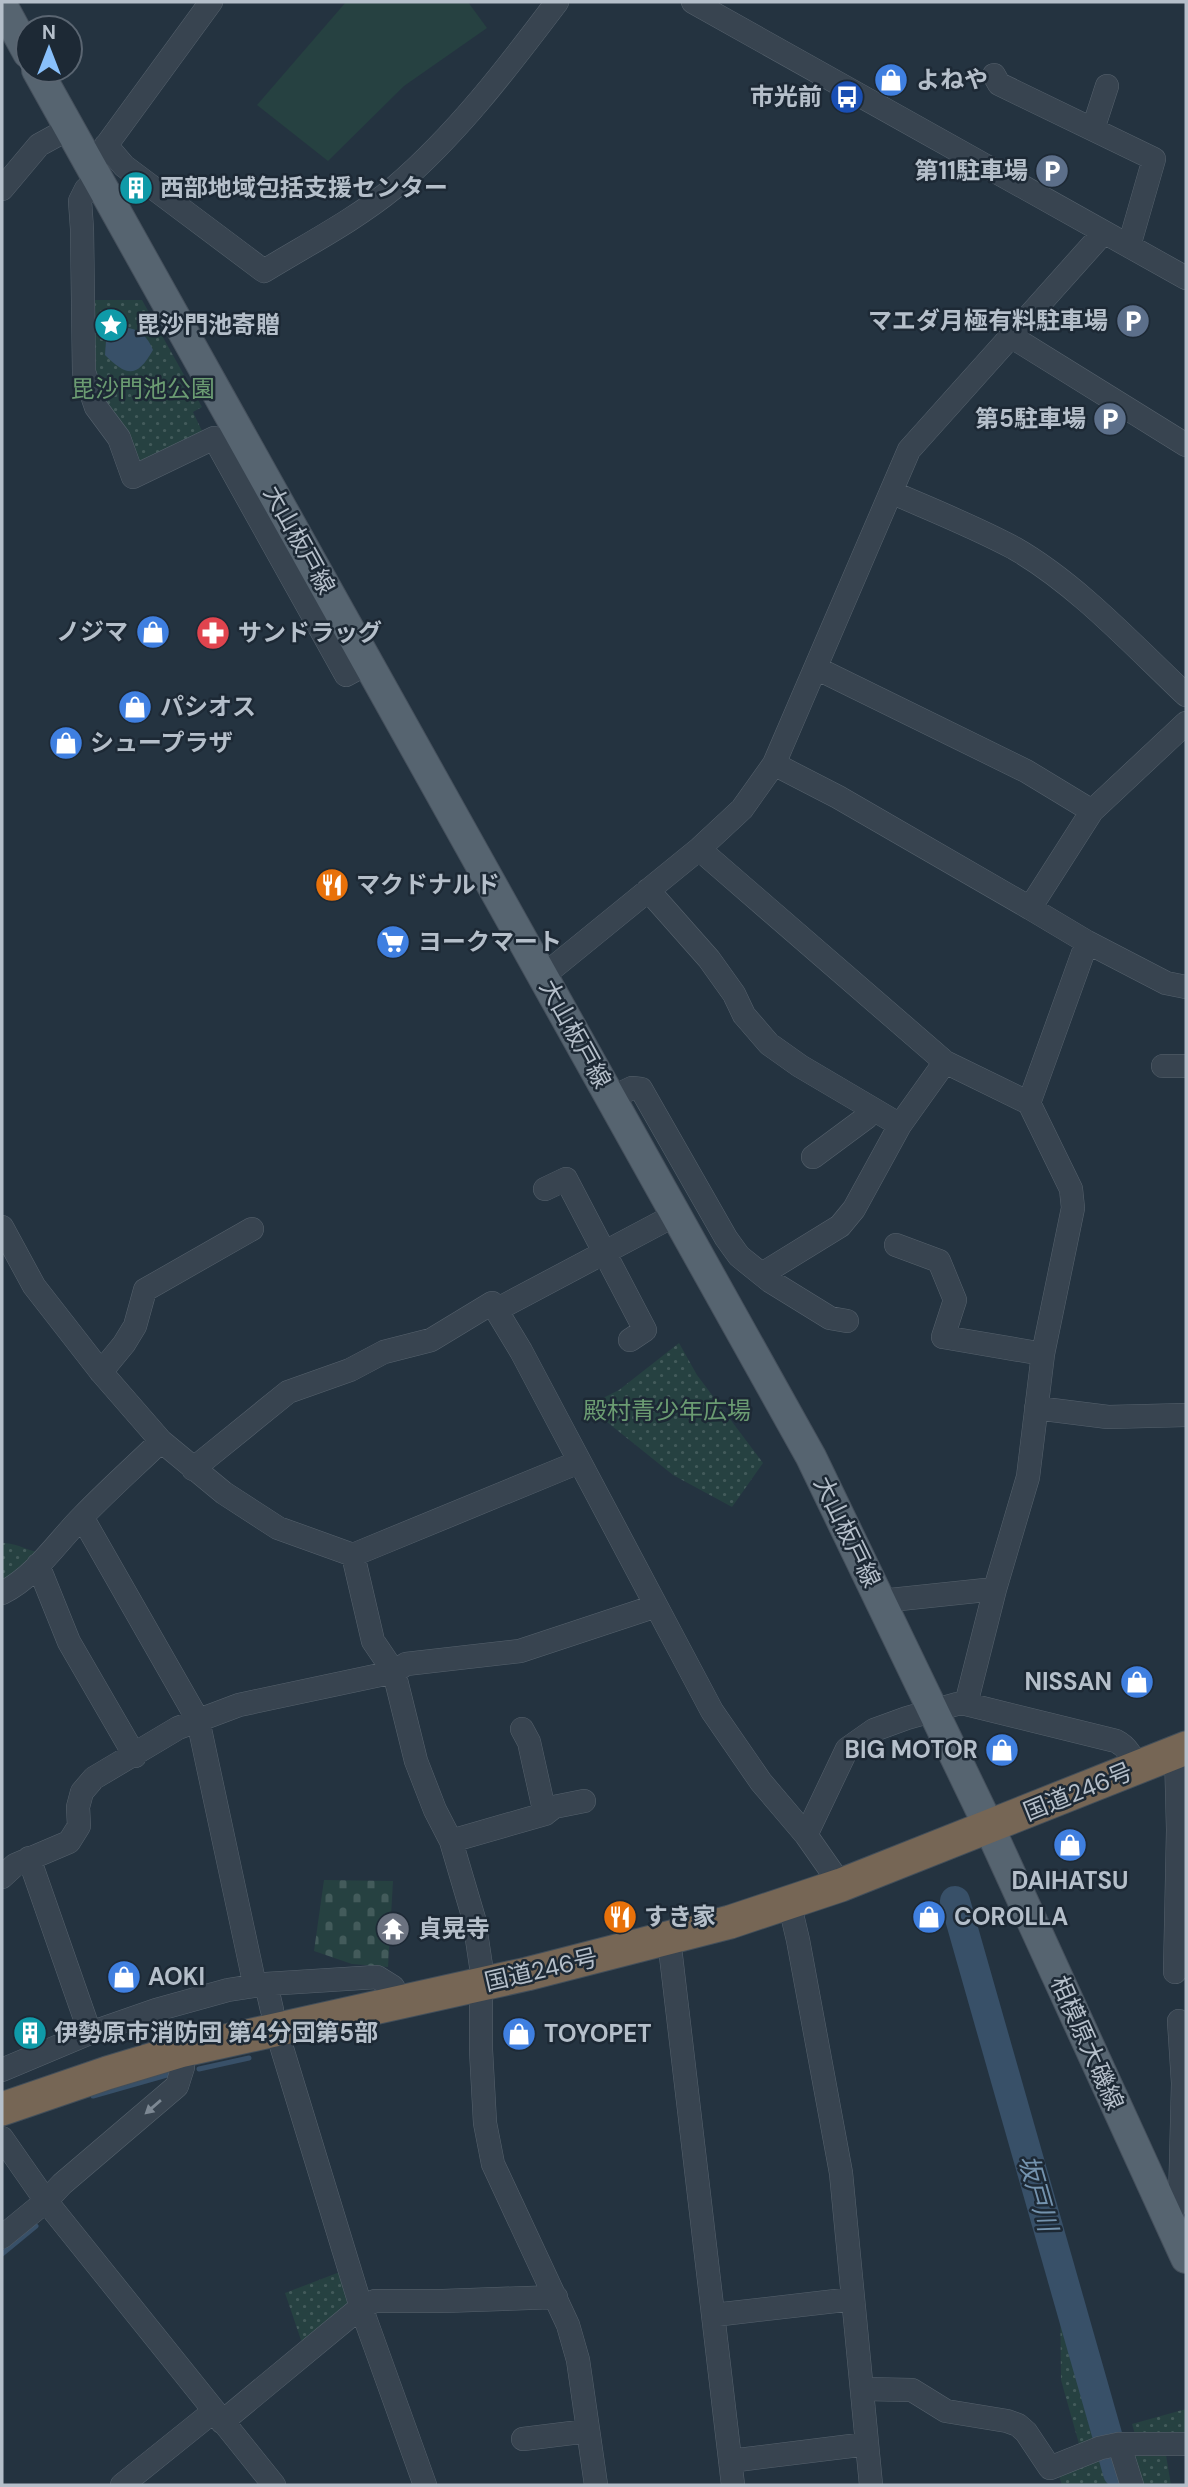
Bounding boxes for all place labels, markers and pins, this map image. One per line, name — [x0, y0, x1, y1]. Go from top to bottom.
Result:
shop icon: よねや — [872, 61, 910, 99]
place label: よねや — [916, 64, 988, 95]
bus stop icon: 市光前 — [828, 78, 866, 116]
place label: 市光前 — [750, 81, 822, 112]
parking icon: 第11駐車場 — [1033, 152, 1071, 190]
place label: 第11駐車場 — [915, 155, 1028, 186]
building icon: 西部地域包括支援センター — [117, 169, 155, 207]
place label: 西部地域包括支援センター — [160, 172, 448, 203]
parking icon: マエダ月極有料駐車場 — [1114, 302, 1152, 340]
place label: マエダ月極有料駐車場 — [868, 305, 1108, 336]
place icon: 毘沙門池寄贈 — [92, 306, 130, 344]
place label: 毘沙門池寄贈 — [136, 309, 280, 340]
parking icon: 第5駐車場 — [1091, 400, 1129, 438]
place label: 第5駐車場 — [975, 403, 1086, 434]
shop icon: ノジマ — [134, 613, 172, 651]
pharmacy icon: サンドラッグ — [194, 614, 232, 652]
place label: ノジマ — [56, 616, 128, 647]
place label: サンドラッグ — [238, 617, 382, 648]
shop icon: パシオス — [116, 688, 154, 726]
place label: パシオス — [160, 691, 256, 722]
shop icon: シュープラザ — [47, 724, 85, 762]
place label: シュープラザ — [90, 727, 233, 758]
restaurant icon: マクドナルド — [313, 866, 351, 904]
place label: マクドナルド — [356, 869, 500, 900]
supermarket icon: ヨークマート — [374, 923, 412, 961]
place label: ヨークマート — [418, 926, 562, 957]
shop icon: NISSAN — [1118, 1663, 1156, 1701]
place label: NISSAN — [1024, 1666, 1112, 1697]
shop icon: BIG MOTOR — [983, 1731, 1021, 1769]
place label: BIG MOTOR — [845, 1734, 978, 1765]
shop icon: DAIHATSU — [1051, 1826, 1089, 1864]
place label: DAIHATSU — [1012, 1865, 1128, 1896]
restaurant icon: すき家 — [601, 1898, 639, 1936]
shop icon: COROLLA — [910, 1898, 948, 1936]
place label: すき家 — [644, 1901, 716, 1932]
place label: COROLLA — [954, 1901, 1068, 1932]
temple icon: 貞晃寺 — [374, 1910, 412, 1948]
place label: 貞晃寺 — [418, 1913, 490, 1944]
shop icon: AOKI — [105, 1958, 143, 1996]
place label: AOKI — [148, 1961, 205, 1992]
building icon: 伊勢原市消防団 第4分団第5部 — [11, 2014, 49, 2052]
shop icon: TOYOPET — [500, 2015, 538, 2053]
place label: 伊勢原市消防団 第4分団第5部 — [54, 2017, 378, 2048]
place label: TOYOPET — [544, 2018, 652, 2049]

